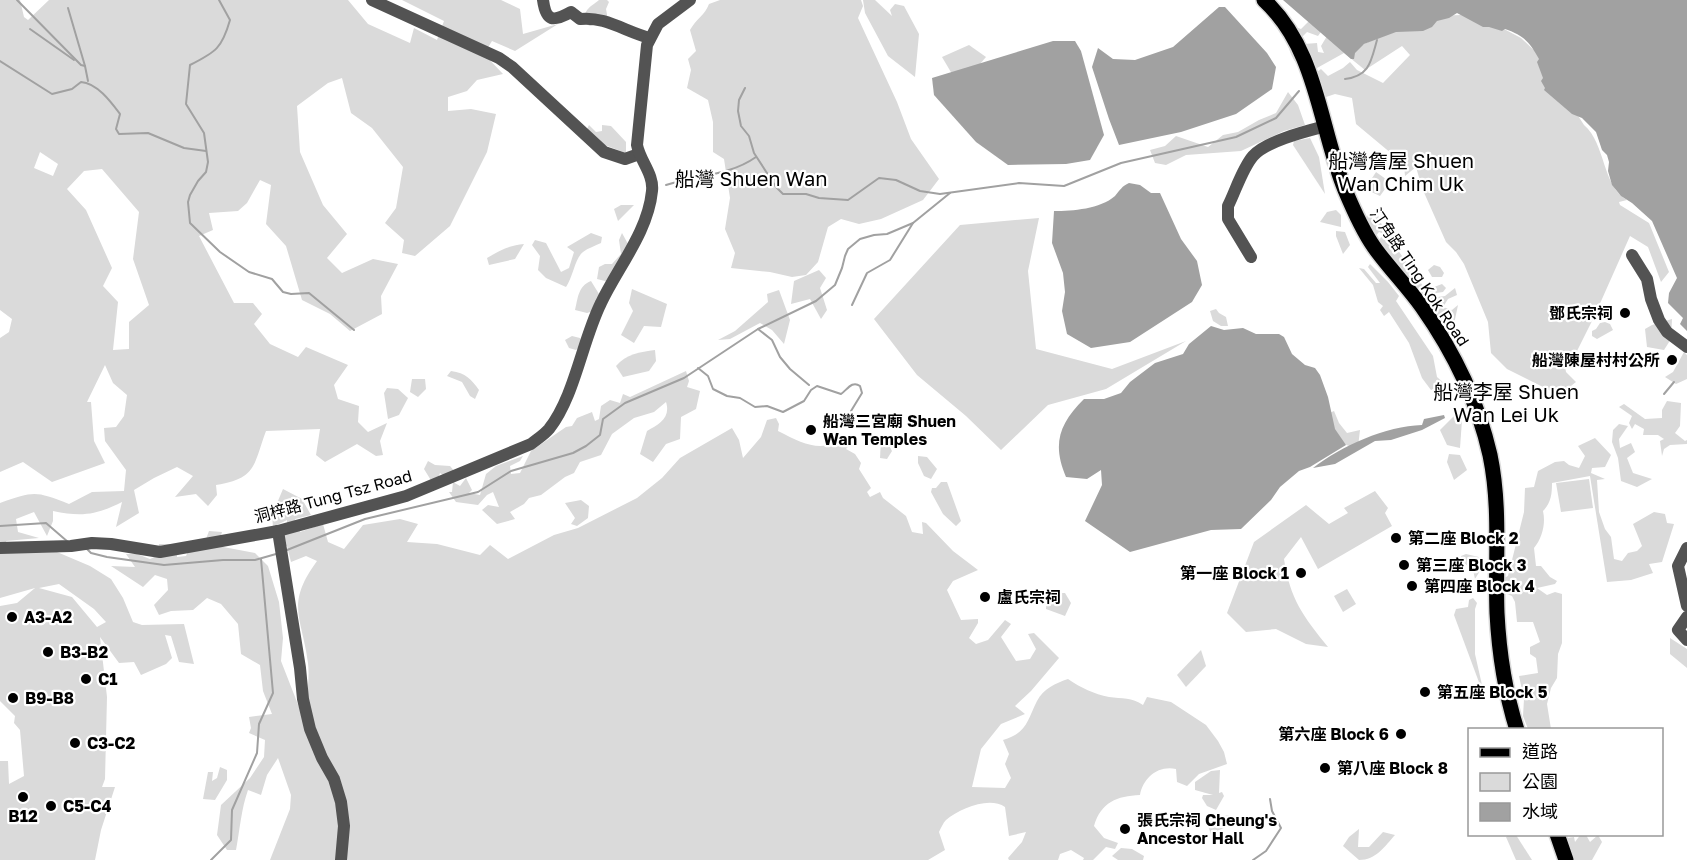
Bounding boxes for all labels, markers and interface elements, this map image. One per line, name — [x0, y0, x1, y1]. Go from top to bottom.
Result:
district label: 船灣詹屋 Shuen Wan Chim Uk — [1328, 148, 1474, 195]
district label: 船灣 Shuen Wan — [674, 166, 828, 190]
street label: 汀角路 Ting Kok Road — [1366, 204, 1474, 350]
place label: 鄧氏宗祠 — [1549, 303, 1613, 323]
marker: 鄧氏宗祠 — [1618, 306, 1632, 320]
place label: 船灣陳屋村村公所 — [1532, 350, 1660, 370]
marker: 船灣陳屋村村公所 — [1665, 353, 1679, 367]
district label: 船灣李屋 Shuen Wan Lei Uk — [1433, 379, 1579, 426]
place label: 船灣三宮廟 Shuen Wan Temples — [823, 411, 956, 449]
marker: 船灣三宮廟 Shuen Wan Temples — [804, 423, 818, 437]
street label: 洞梓路 Tung Tsz Road — [252, 465, 414, 527]
place label: 第二座 Block 2 — [1408, 528, 1519, 548]
marker: 第二座 Block 2 — [1389, 531, 1403, 545]
place label: 第三座 Block 3 — [1416, 555, 1527, 575]
marker: 第三座 Block 3 — [1397, 558, 1411, 572]
place label: 第一座 Block 1 — [1180, 563, 1289, 583]
marker: 第一座 Block 1 — [1294, 566, 1308, 580]
place label: 第四座 Block 4 — [1424, 576, 1535, 596]
marker: 第四座 Block 4 — [1405, 579, 1419, 593]
place label: 盧氏宗祠 — [997, 587, 1061, 607]
marker: 盧氏宗祠 — [978, 590, 992, 604]
place label: A3-A2 — [24, 607, 73, 627]
marker: A3-A2 — [5, 610, 19, 624]
place label: B3-B2 — [60, 642, 108, 662]
marker: B3-B2 — [41, 645, 55, 659]
place label: C1 — [98, 669, 118, 689]
marker: C1 — [79, 672, 93, 686]
place label: 第五座 Block 5 — [1437, 682, 1548, 702]
marker: 第五座 Block 5 — [1418, 685, 1432, 699]
place label: B9-B8 — [25, 688, 74, 708]
marker: B9-B8 — [6, 691, 20, 705]
place label: 第六座 Block 6 — [1278, 724, 1389, 744]
marker: 第六座 Block 6 — [1394, 727, 1408, 741]
legend — [1468, 728, 1663, 836]
place label: C3-C2 — [87, 733, 136, 753]
marker: C3-C2 — [68, 736, 82, 750]
text: 道路 — [1522, 740, 1558, 762]
place label: 第八座 Block 8 — [1337, 758, 1448, 778]
marker: 第八座 Block 8 — [1318, 761, 1332, 775]
text: 公園 — [1522, 770, 1558, 792]
marker: B12 — [16, 790, 30, 804]
place label: C5-C4 — [63, 796, 112, 816]
marker: C5-C4 — [44, 799, 58, 813]
text: 水域 — [1522, 800, 1558, 822]
place label: B12 — [8, 806, 38, 826]
place label: 張氏宗祠 Cheung's Ancestor Hall — [1137, 810, 1277, 848]
marker: 張氏宗祠 Cheung's Ancestor Hall — [1118, 822, 1132, 836]

